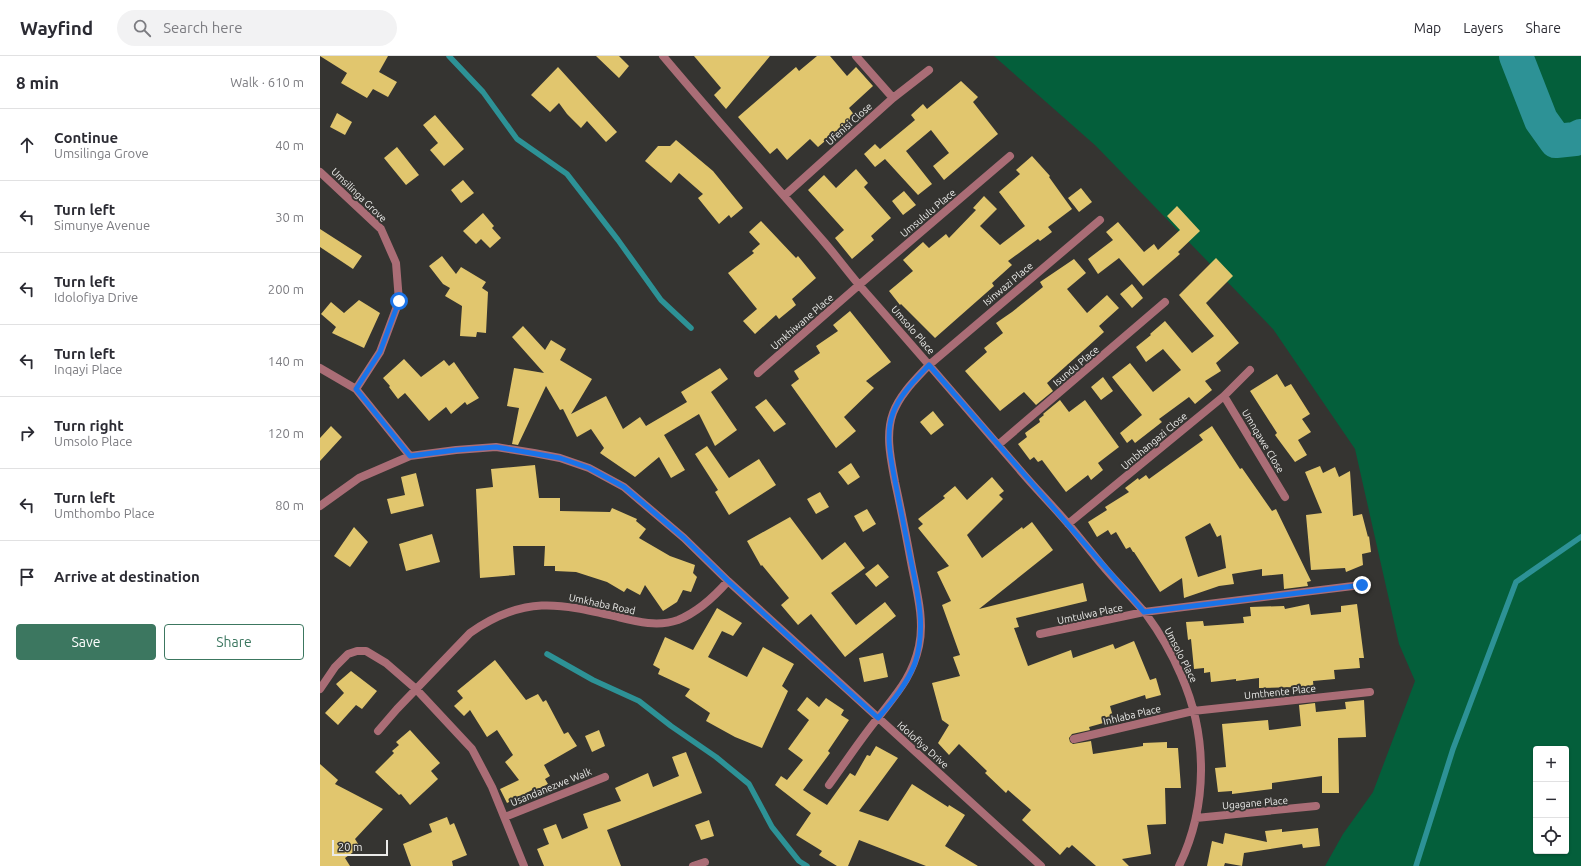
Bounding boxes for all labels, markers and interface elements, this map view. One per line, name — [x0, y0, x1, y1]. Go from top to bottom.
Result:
search box — [117, 10, 397, 46]
text: Wayfind — [20, 17, 93, 39]
icon: search — [131, 17, 153, 39]
text: Search here — [163, 19, 242, 36]
text: Map — [1414, 20, 1441, 36]
text: Layers — [1463, 20, 1503, 36]
text: Share — [1525, 20, 1561, 36]
text: 8 min — [16, 73, 59, 92]
text: Walk · 610 m — [230, 75, 304, 89]
street label: Ufenisi Close — [824, 101, 874, 147]
text: Continue — [54, 129, 118, 146]
icon: ahead — [16, 134, 38, 156]
text: 40 m — [275, 138, 304, 152]
text: Umsilinga Grove — [54, 146, 149, 160]
street label: Umsilinga Grove — [329, 166, 389, 224]
street label: Umsululu Place — [898, 187, 958, 239]
text: Turn left — [54, 201, 115, 218]
icon: left — [16, 206, 38, 228]
text: 30 m — [275, 210, 304, 224]
text: Simunye Avenue — [54, 218, 150, 232]
street label: Isinwazi Place — [981, 260, 1035, 308]
text: Turn left — [54, 273, 115, 290]
icon: left — [16, 278, 38, 300]
text: 200 m — [268, 282, 304, 296]
text: Idolofiya Drive — [54, 290, 138, 304]
route start — [390, 292, 408, 310]
street label: Umkhiwane Place — [769, 292, 835, 352]
street label: Umsolo Place — [889, 304, 937, 356]
street label: Isundu Place — [1051, 344, 1101, 388]
text: Turn left — [54, 345, 115, 362]
icon: left — [16, 350, 38, 372]
text: 140 m — [268, 354, 304, 368]
text: Inqayi Place — [54, 362, 123, 376]
street label: Umnqawe Close — [1240, 407, 1286, 475]
street label: Umbhangazi Close — [1119, 410, 1189, 472]
text: Turn right — [54, 417, 124, 434]
icon: right — [16, 422, 38, 444]
text: 120 m — [268, 426, 304, 440]
text: Umsolo Place — [54, 434, 132, 448]
text: Turn left — [54, 489, 115, 506]
icon: left — [16, 494, 38, 516]
text: 80 m — [275, 498, 304, 512]
text: Umthombo Place — [54, 506, 155, 520]
icon: arrive — [16, 566, 38, 588]
text: Arrive at destination — [54, 568, 200, 585]
route end — [1353, 576, 1371, 594]
street label: Umkhaba Road — [568, 592, 636, 616]
street label: Umtulwa Place — [1056, 602, 1124, 626]
button: Save — [16, 624, 156, 660]
button: Share — [164, 624, 304, 660]
street label: Umsolo Place — [1162, 626, 1200, 684]
street label: Umthente Place — [1244, 683, 1316, 701]
street label: Inhlaba Place — [1102, 703, 1162, 727]
street label: Idolofiya Drive — [895, 719, 951, 771]
map controls — [1533, 746, 1569, 854]
button: + — [1533, 746, 1569, 782]
street label: Usandanezwe Walk — [509, 766, 593, 808]
button: − — [1533, 782, 1569, 818]
street label: Ugagane Place — [1222, 795, 1288, 811]
button: locate — [1533, 818, 1569, 854]
scale bar — [332, 838, 388, 857]
text: 20 m — [338, 841, 362, 853]

